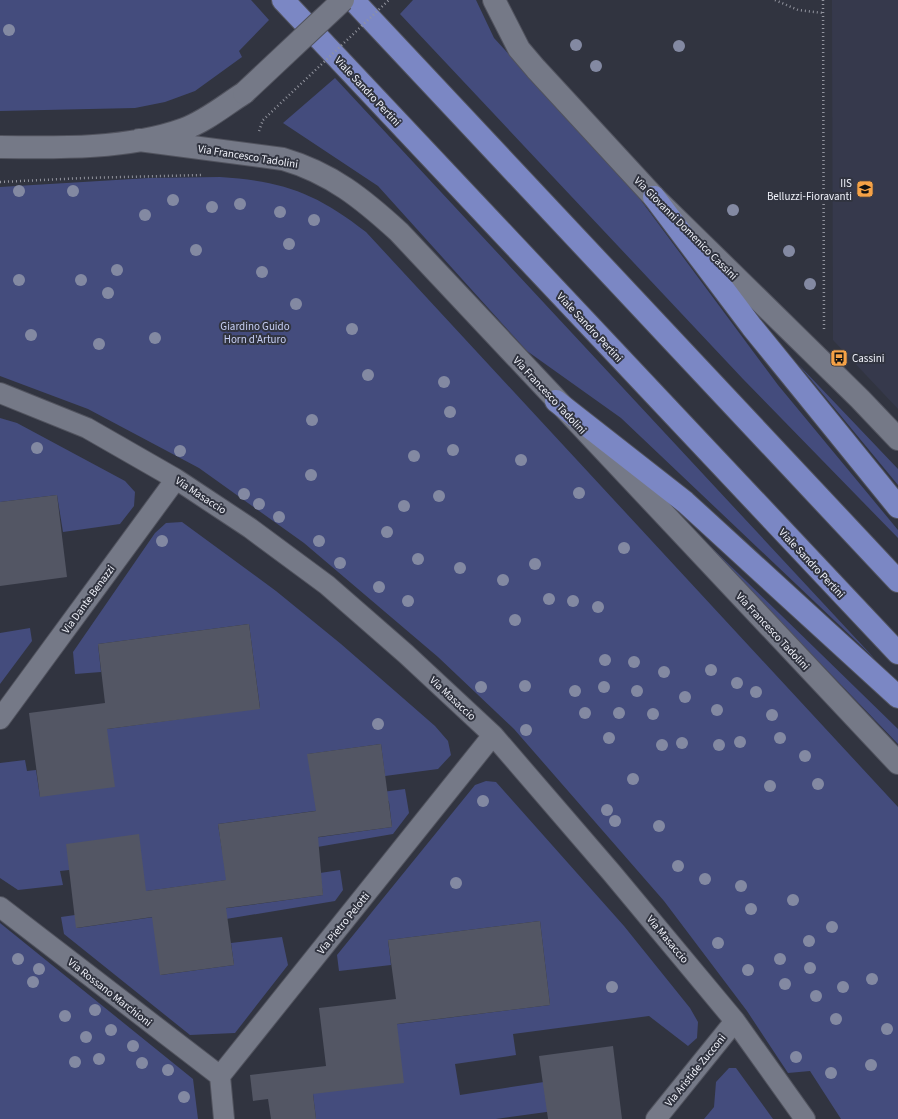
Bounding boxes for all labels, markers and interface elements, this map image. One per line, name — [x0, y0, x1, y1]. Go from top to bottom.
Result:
street label: Viale Sandro Pertini — [331, 53, 404, 129]
street label: Via Francesco Tadolini — [197, 141, 299, 172]
street label: Via Giovanni Domenico Cassini — [631, 173, 741, 283]
place label: IIS Belluzzi-Fioravanti — [767, 176, 852, 204]
school or university icon: IIS Belluzzi-Fioravanti — [855, 179, 875, 199]
street label: Viale Sandro Pertini — [553, 289, 626, 365]
park label: Giardino Guido Horn d'Arturo — [220, 319, 290, 347]
bus stop icon: Cassini — [829, 348, 849, 368]
place label: Cassini — [852, 351, 884, 366]
street label: Via Francesco Tadolini — [510, 353, 590, 437]
street label: Via Masaccio — [172, 473, 229, 518]
street label: Viale Sandro Pertini — [775, 525, 848, 601]
street label: Via Dante Benazzi — [58, 562, 118, 637]
street label: Via Francesco Tadolini — [733, 589, 813, 673]
street label: Via Masaccio — [426, 673, 479, 724]
street label: Via Pietro Pelotti — [314, 889, 373, 958]
street label: Via Masaccio — [643, 912, 692, 966]
street label: Via Rossano Marchioni — [65, 955, 155, 1030]
street label: Via Aristide Zucconi — [662, 1031, 729, 1110]

